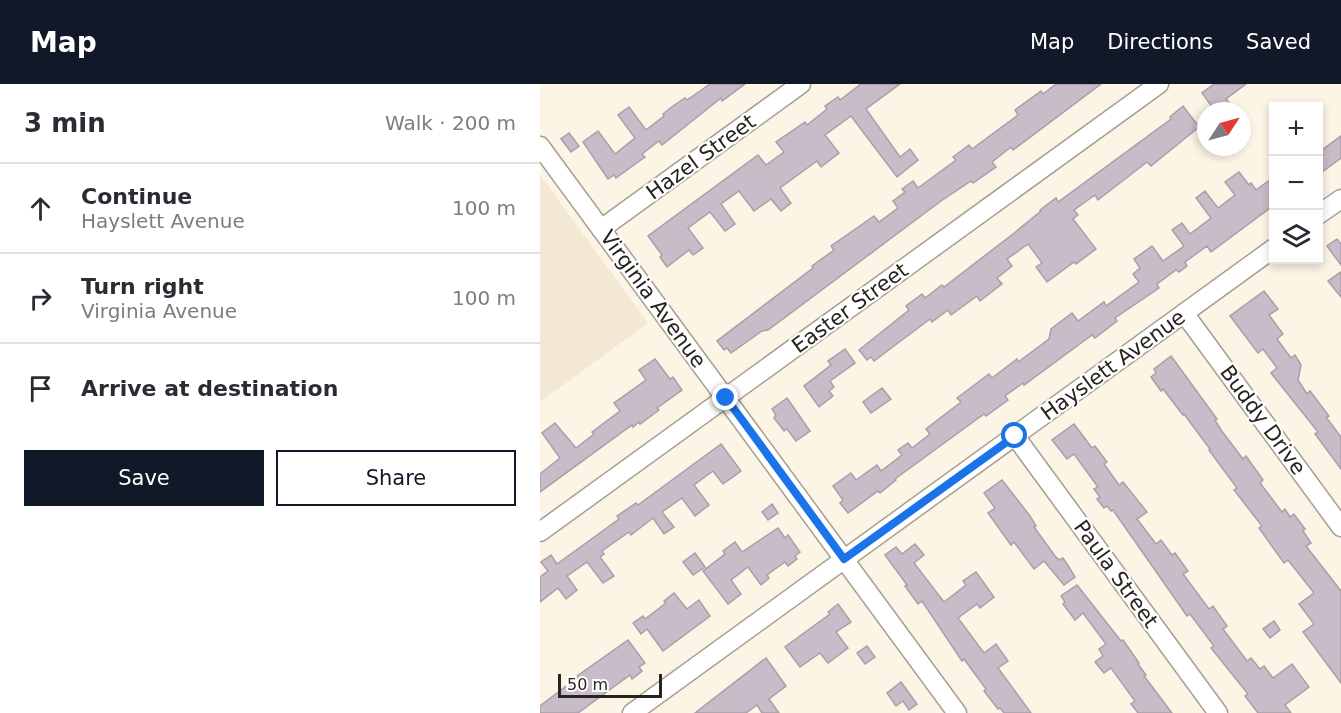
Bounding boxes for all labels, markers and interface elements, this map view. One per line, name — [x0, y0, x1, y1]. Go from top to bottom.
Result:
text: Map — [30, 26, 97, 59]
text: Map — [1030, 30, 1074, 54]
text: Directions — [1107, 30, 1213, 54]
text: Saved — [1246, 30, 1311, 54]
north arrow — [1197, 102, 1251, 156]
map controls — [1269, 102, 1323, 264]
button: + — [1269, 102, 1323, 156]
text: 3 min — [24, 108, 106, 138]
street label: Hazel Street — [642, 109, 760, 205]
text: Walk · 200 m — [385, 111, 516, 135]
button: − — [1269, 156, 1323, 210]
text: Continue — [81, 184, 192, 209]
icon: ahead — [24, 192, 57, 225]
text: 100 m — [452, 196, 516, 220]
text: Hayslett Avenue — [81, 209, 245, 233]
button: layers — [1269, 210, 1323, 264]
street label: Virginia Avenue — [595, 226, 711, 372]
street label: Easter Street — [787, 258, 913, 358]
text: Turn right — [81, 274, 204, 299]
icon: right — [24, 282, 57, 315]
text: 100 m — [452, 286, 516, 310]
text: Virginia Avenue — [81, 299, 237, 323]
street label: Hayslett Avenue — [1036, 305, 1190, 425]
street label: Buddy Drive — [1215, 361, 1311, 479]
icon: arrive — [24, 372, 57, 405]
text: Arrive at destination — [81, 376, 338, 401]
route end — [712, 384, 738, 410]
route start — [1001, 422, 1027, 448]
button: Save — [24, 450, 264, 506]
button: Share — [276, 450, 516, 506]
street label: Paula Street — [1069, 516, 1163, 632]
scale bar — [558, 671, 662, 698]
text: 50 m — [567, 675, 608, 694]

